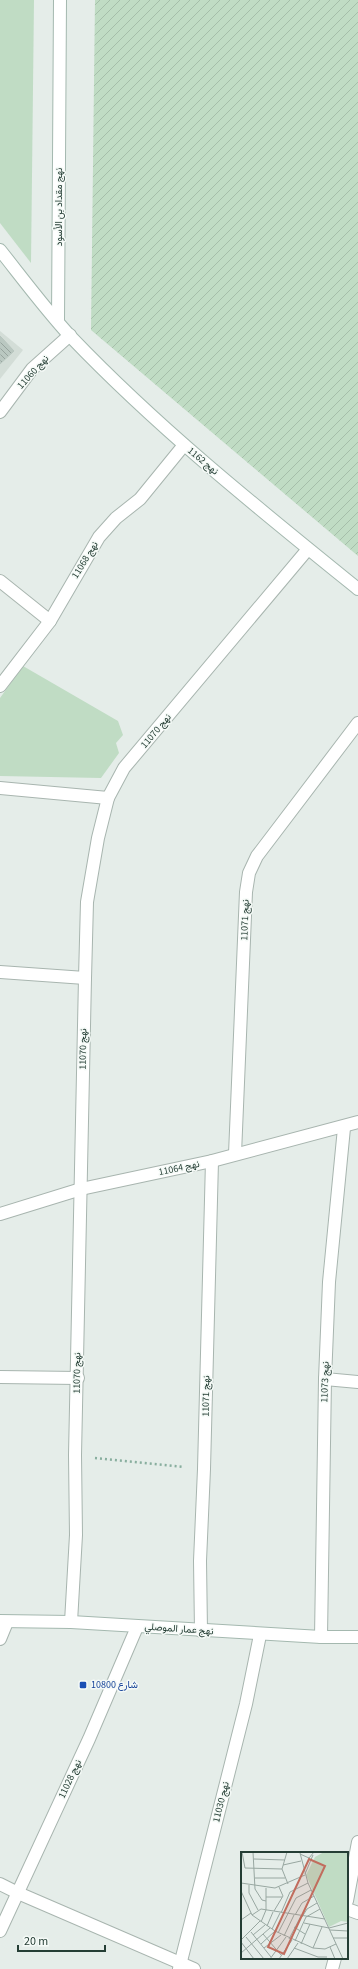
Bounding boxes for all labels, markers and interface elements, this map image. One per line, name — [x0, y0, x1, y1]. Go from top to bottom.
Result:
street label: نهج مقداد بن الأسود — [52, 167, 66, 246]
street label: نهج 11060 — [14, 352, 52, 392]
street label: نهج 1162 — [184, 444, 222, 478]
street label: نهج 11068 — [68, 538, 102, 581]
street label: نهج 11070 — [137, 710, 175, 751]
street label: نهج 11071 — [237, 899, 253, 941]
street label: نهج 11070 — [76, 1028, 90, 1070]
street label: نهج 11064 — [157, 1157, 201, 1179]
street label: نهج 11070 — [70, 1352, 84, 1394]
street label: نهج 11073 — [317, 1361, 333, 1403]
street label: نهج 11071 — [199, 1375, 213, 1417]
street label: نهج عمار الموصلي — [144, 1620, 214, 1639]
place label: 10800 شارع — [91, 1678, 138, 1692]
marker: 10800 شارع — [78, 1680, 88, 1690]
street label: نهج 11028 — [55, 1757, 85, 1801]
street label: نهج 11030 — [209, 1780, 233, 1824]
inset map — [241, 1852, 348, 1959]
scale bar — [18, 1927, 105, 1953]
text: 20 m — [24, 1933, 48, 1950]

